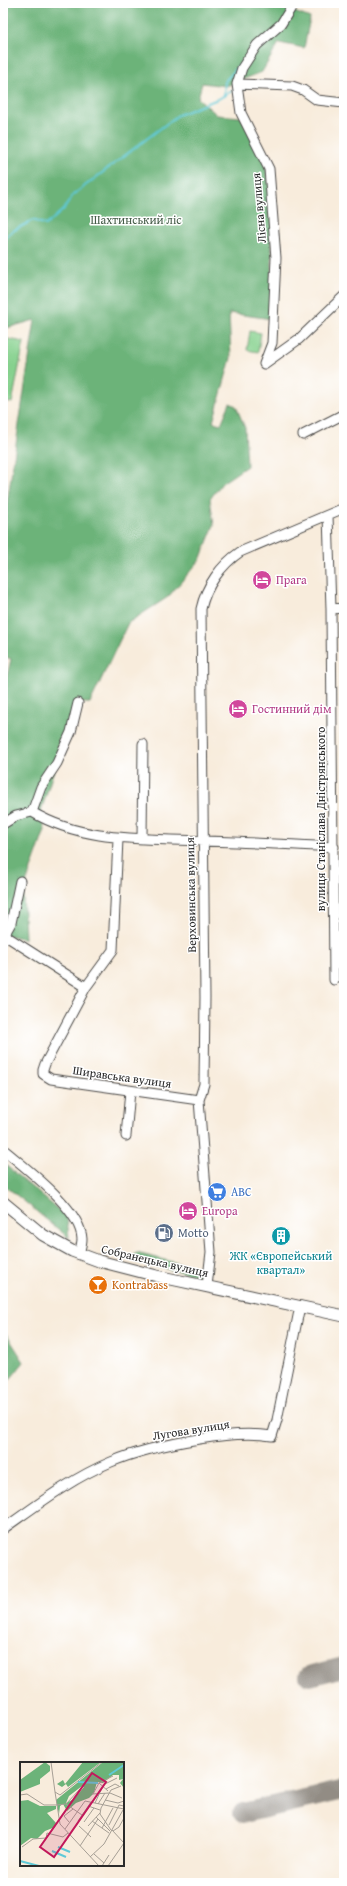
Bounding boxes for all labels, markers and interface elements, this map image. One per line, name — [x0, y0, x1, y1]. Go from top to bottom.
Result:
street label: Лісна вулиця — [247, 172, 270, 244]
park label: Шахтинський ліс — [90, 211, 182, 228]
hotel icon: Прага — [251, 569, 273, 591]
place label: Прага — [276, 571, 307, 588]
hotel icon: Гостинний дім — [227, 698, 249, 720]
place label: Гостинний дім — [252, 700, 332, 717]
street label: вулиця Станіслава Дністрянського — [312, 727, 329, 911]
street label: Верховинська вулиця — [181, 837, 200, 953]
street label: Ширавська вулиця — [72, 1061, 172, 1092]
supermarket icon: ABC — [206, 1181, 228, 1203]
place label: ABC — [231, 1183, 252, 1200]
hotel icon: Europa — [177, 1200, 199, 1222]
place label: Europa — [202, 1202, 238, 1219]
fuel station icon: Motto — [153, 1222, 175, 1244]
place label: Motto — [178, 1224, 209, 1241]
building icon: ЖК «Європейський квартал» — [270, 1225, 292, 1247]
street label: Собранецька вулиця — [100, 1240, 210, 1281]
place label: ЖК «Європейський квартал» — [229, 1247, 332, 1278]
bar icon: Kontrabass — [87, 1274, 109, 1296]
place label: Kontrabass — [112, 1276, 168, 1293]
street label: Лугова вулиця — [151, 1415, 231, 1444]
inset map — [20, 1762, 124, 1866]

